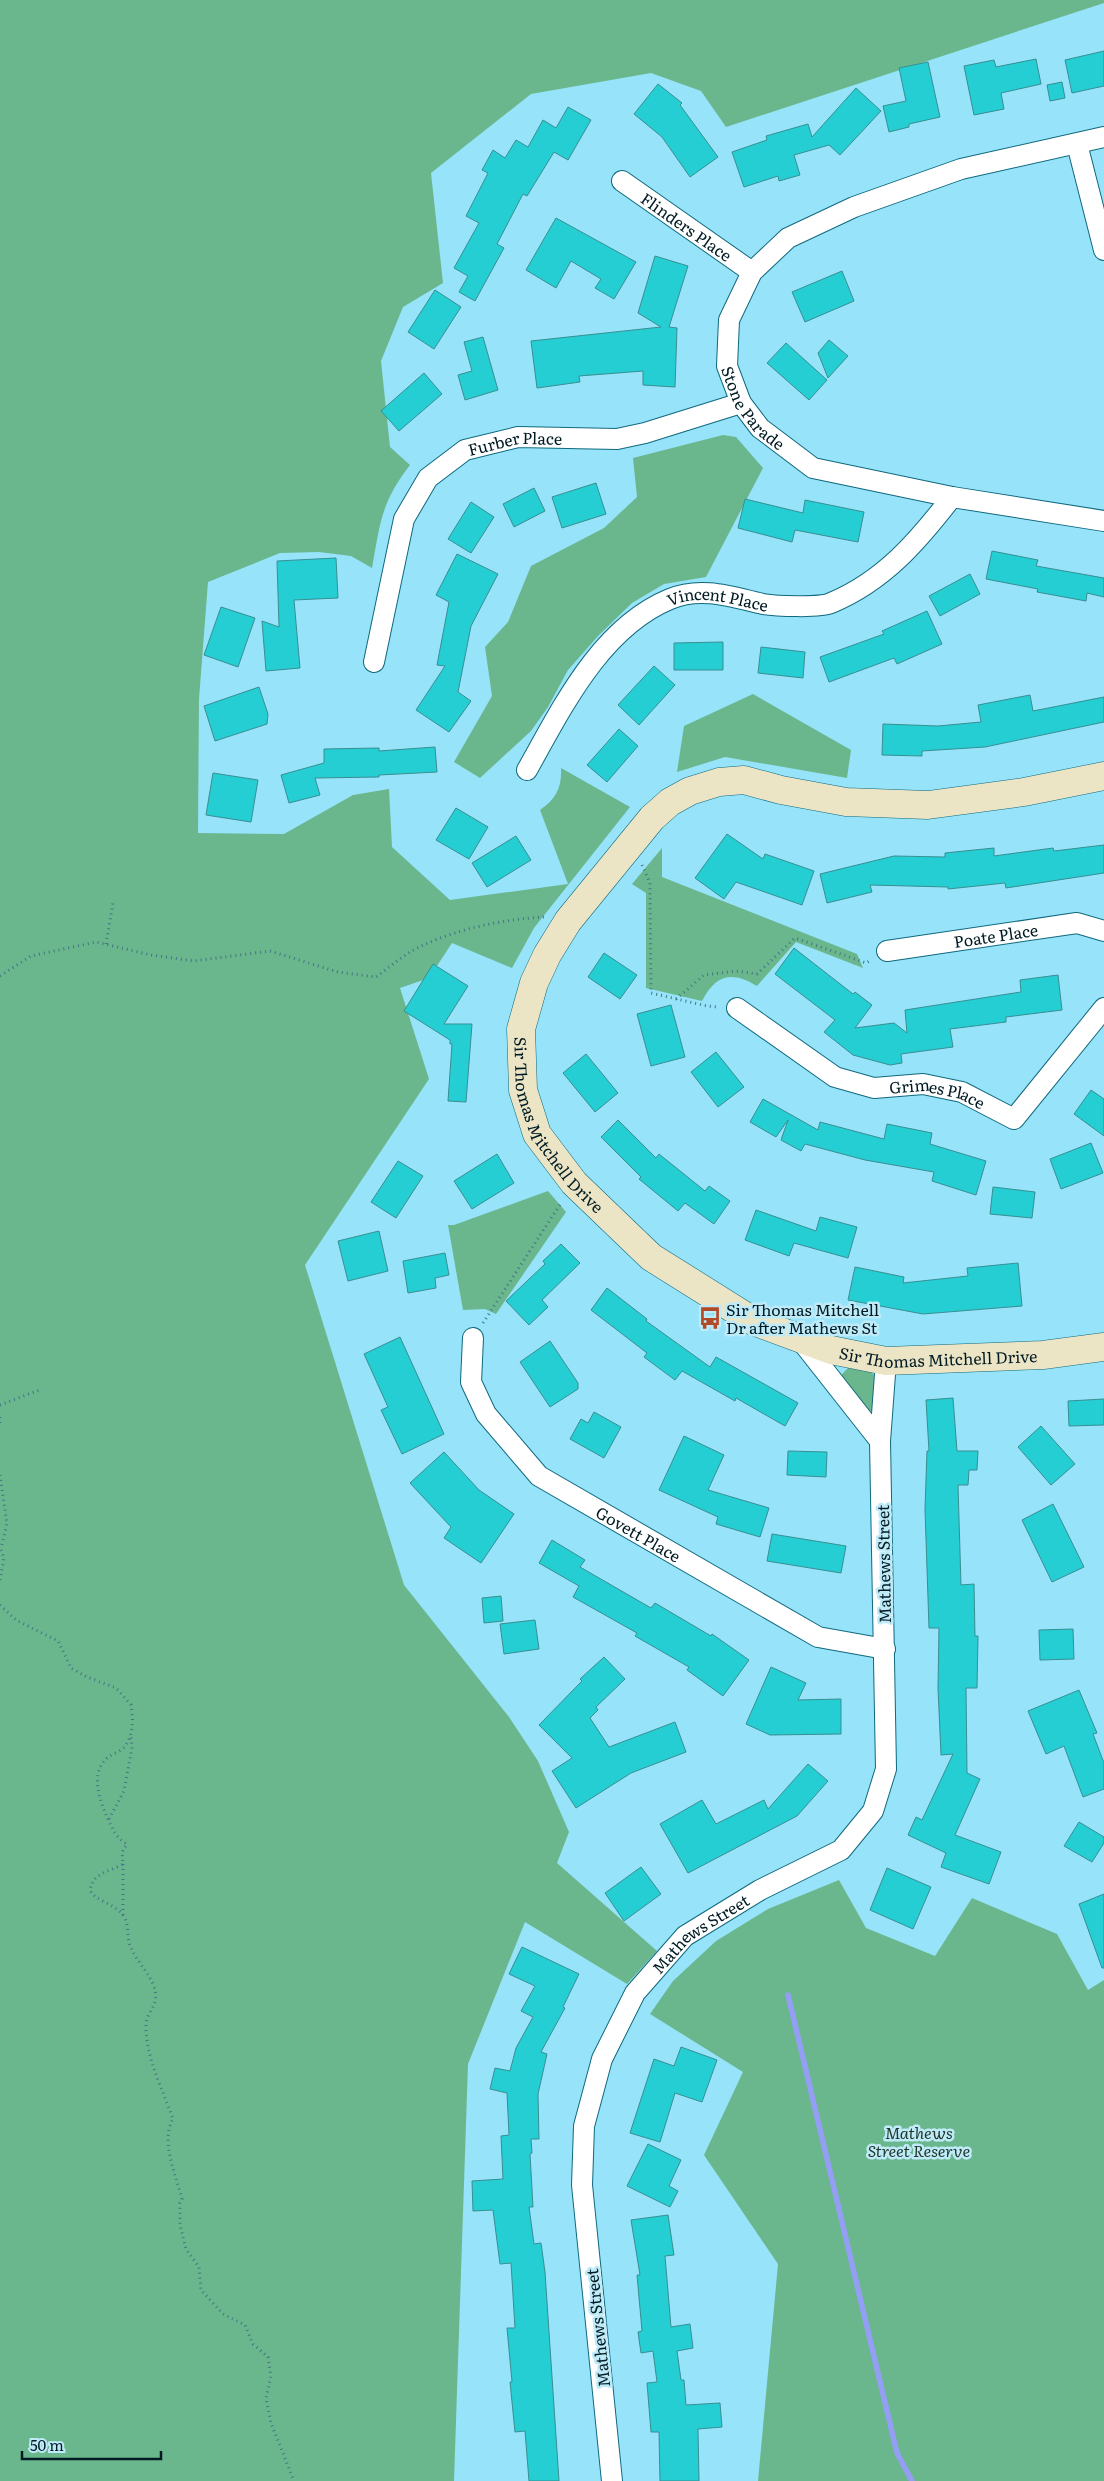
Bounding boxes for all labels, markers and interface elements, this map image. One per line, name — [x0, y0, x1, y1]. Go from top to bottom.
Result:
street label: Flinders Place — [636, 186, 737, 267]
street label: Stone Parade — [716, 362, 790, 455]
street label: Furber Place — [465, 425, 562, 461]
street label: Vincent Place — [663, 581, 770, 617]
street label: Poate Place — [952, 917, 1040, 953]
street label: Sir Thomas Mitchell Drive — [509, 1036, 610, 1218]
street label: Grimes Place — [888, 1071, 990, 1114]
place label: Sir Thomas Mitchell Dr after Mathews St — [726, 1297, 879, 1339]
bus stop icon: Sir Thomas Mitchell Dr after Mathews St — [697, 1305, 723, 1331]
street label: Sir Thomas Mitchell Drive — [837, 1340, 1038, 1373]
street label: Govett Place — [592, 1500, 685, 1567]
street label: Mathews Street — [870, 1504, 896, 1624]
street label: Mathews Street — [646, 1887, 754, 1979]
park label: Mathews Street Reserve — [868, 2120, 970, 2162]
street label: Mathews Street — [579, 2267, 615, 2388]
scale bar — [22, 2428, 161, 2460]
text: 50 m — [30, 2433, 64, 2456]

